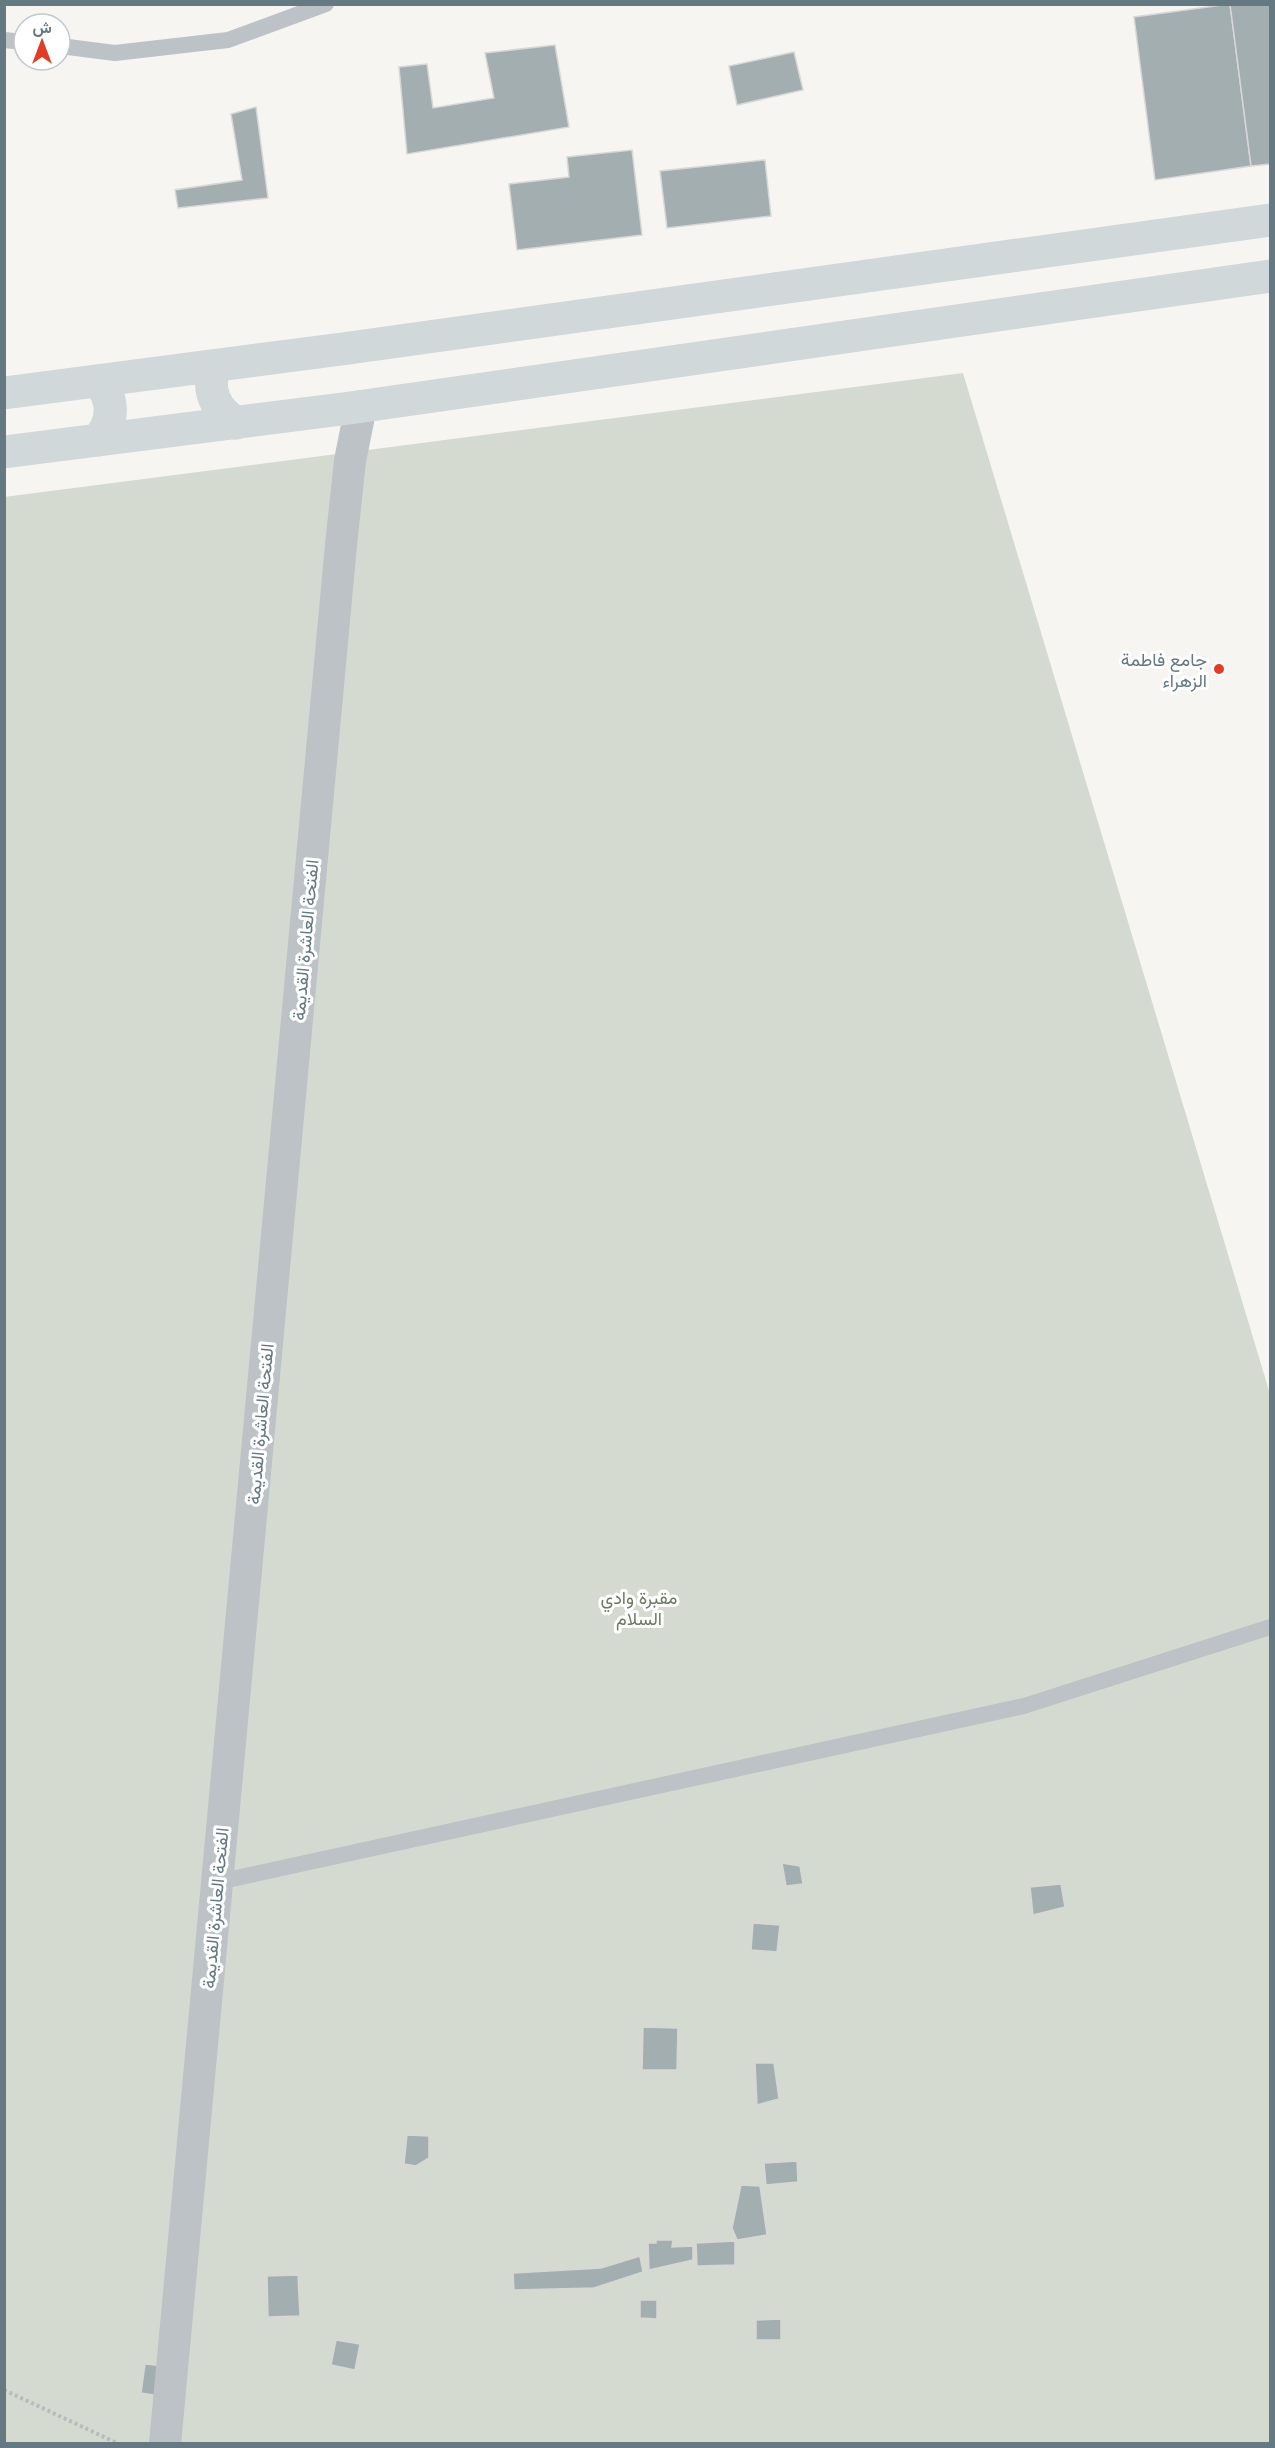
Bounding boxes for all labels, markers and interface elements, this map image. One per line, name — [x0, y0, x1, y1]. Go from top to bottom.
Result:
north arrow — [12, 12, 72, 72]
text: ش — [32, 17, 52, 37]
place label: جامع فاطمة الزهراء — [1121, 648, 1207, 692]
marker: جامع فاطمة الزهراء — [1212, 662, 1226, 676]
street label: الفتحة العاشرة القديمة — [287, 859, 323, 1021]
street label: الفتحة العاشرة القديمة — [242, 1343, 278, 1505]
park label: مقبرة وادي السلام — [601, 1586, 677, 1631]
street label: الفتحة العاشرة القديمة — [197, 1827, 233, 1989]

